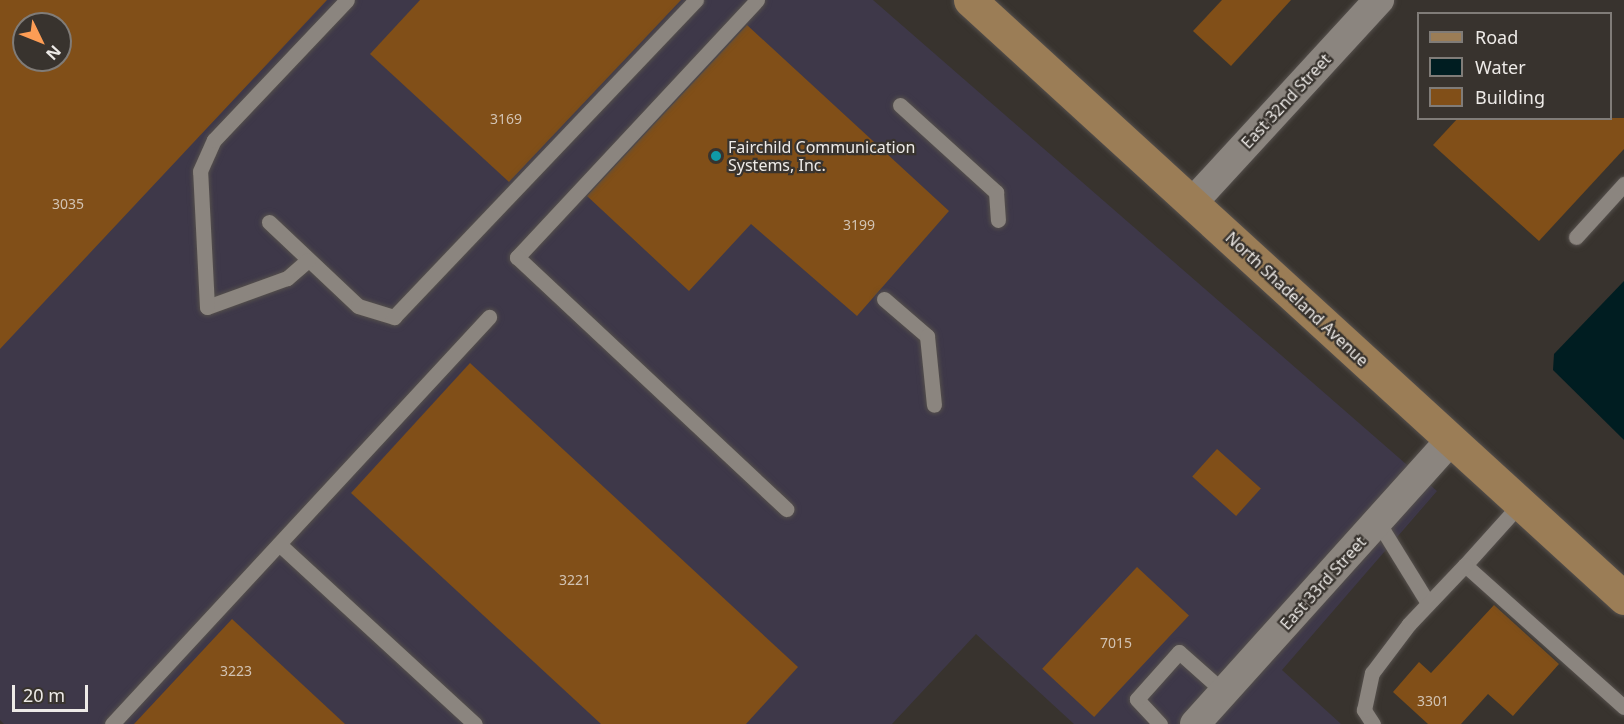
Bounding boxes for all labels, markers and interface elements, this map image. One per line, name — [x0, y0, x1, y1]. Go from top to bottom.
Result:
north arrow — [12, 12, 72, 72]
legend — [1417, 12, 1612, 120]
text: Road — [1475, 25, 1518, 49]
text: N — [41, 41, 66, 65]
street label: East 32nd Street — [1237, 50, 1335, 152]
text: Water — [1475, 55, 1526, 79]
text: Building — [1475, 85, 1545, 109]
house number: 3169 — [490, 111, 522, 127]
place label: Fairchild Communication Systems, Inc. — [728, 137, 915, 175]
marker: Fairchild Communication Systems, Inc. — [709, 149, 723, 163]
house number: 3035 — [52, 196, 84, 212]
house number: 3199 — [843, 217, 875, 233]
street label: North Shadeland Avenue — [1222, 228, 1372, 370]
street label: East 33rd Street — [1276, 532, 1370, 634]
house number: 3221 — [559, 572, 591, 588]
house number: 7015 — [1100, 635, 1132, 651]
house number: 3223 — [220, 663, 252, 679]
scale bar — [15, 673, 92, 711]
text: 20 m — [23, 683, 65, 707]
house number: 3301 — [1417, 693, 1449, 709]

